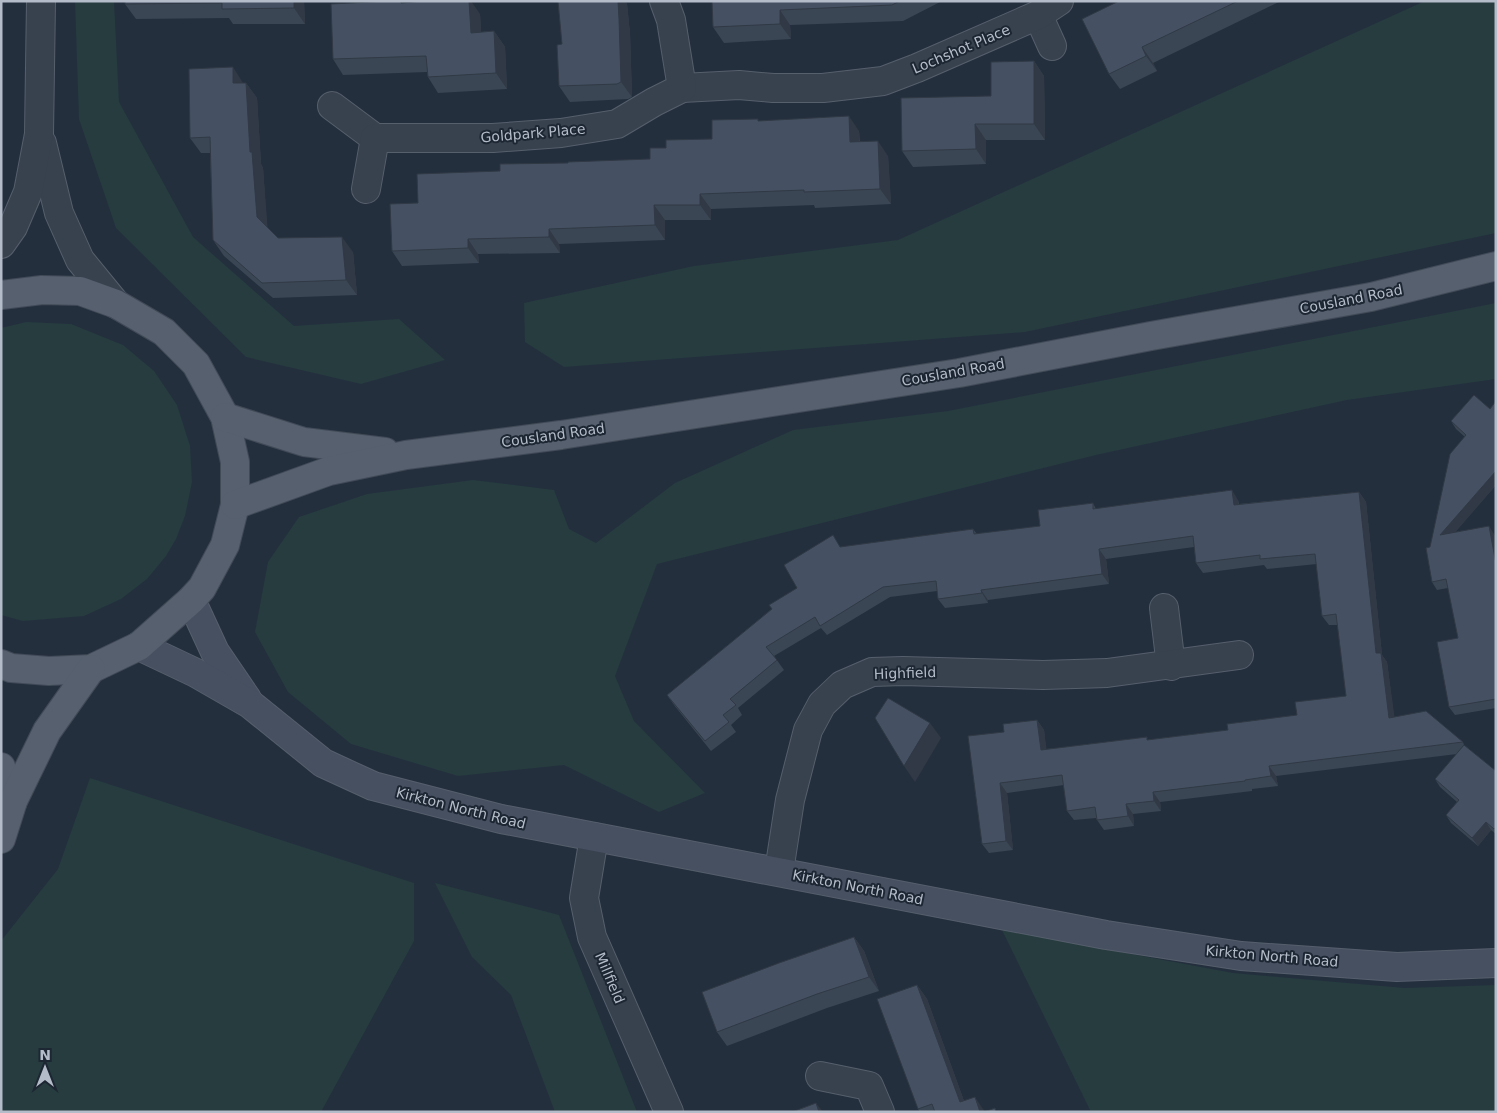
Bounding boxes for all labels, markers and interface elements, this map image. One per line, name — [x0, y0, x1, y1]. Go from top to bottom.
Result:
street label: Lochshot Place — [910, 21, 1012, 77]
street label: Goldpark Place — [480, 120, 586, 146]
street label: Cousland Road — [1298, 281, 1404, 317]
street label: Cousland Road — [900, 355, 1006, 389]
street label: Cousland Road — [500, 420, 606, 450]
street label: Highfield — [874, 664, 936, 682]
street label: Kirkton North Road — [395, 784, 527, 832]
street label: Kirkton North Road — [791, 866, 925, 908]
street label: Kirkton North Road — [1205, 942, 1339, 970]
street label: Millfield — [592, 950, 628, 1006]
north arrow — [20, 1043, 70, 1093]
text: N — [39, 1047, 51, 1063]

